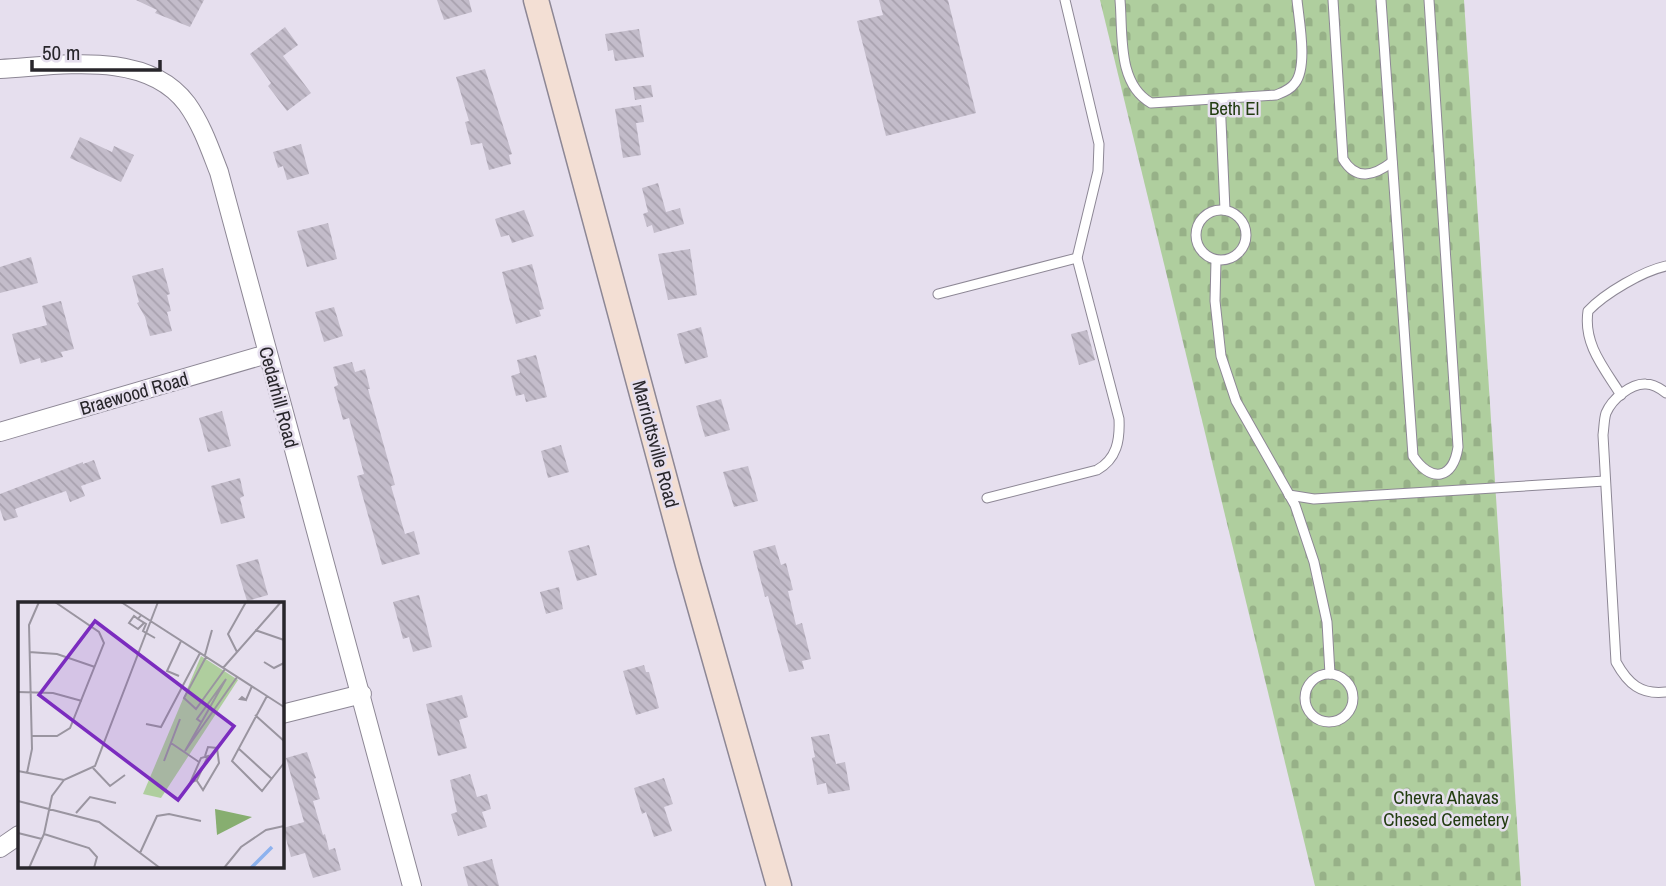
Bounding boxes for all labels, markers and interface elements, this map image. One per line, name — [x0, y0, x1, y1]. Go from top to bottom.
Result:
scale bar — [32, 28, 159, 72]
text: 50 m — [42, 38, 80, 67]
park label: Beth El — [1209, 95, 1259, 121]
street label: Cedarhill Road — [253, 343, 305, 451]
street label: Braewood Road — [77, 365, 191, 421]
street label: Marriottsville Road — [627, 377, 685, 511]
inset map — [18, 602, 284, 868]
park label: Chevra Ahavas Chesed Cemetery — [1383, 784, 1509, 832]

